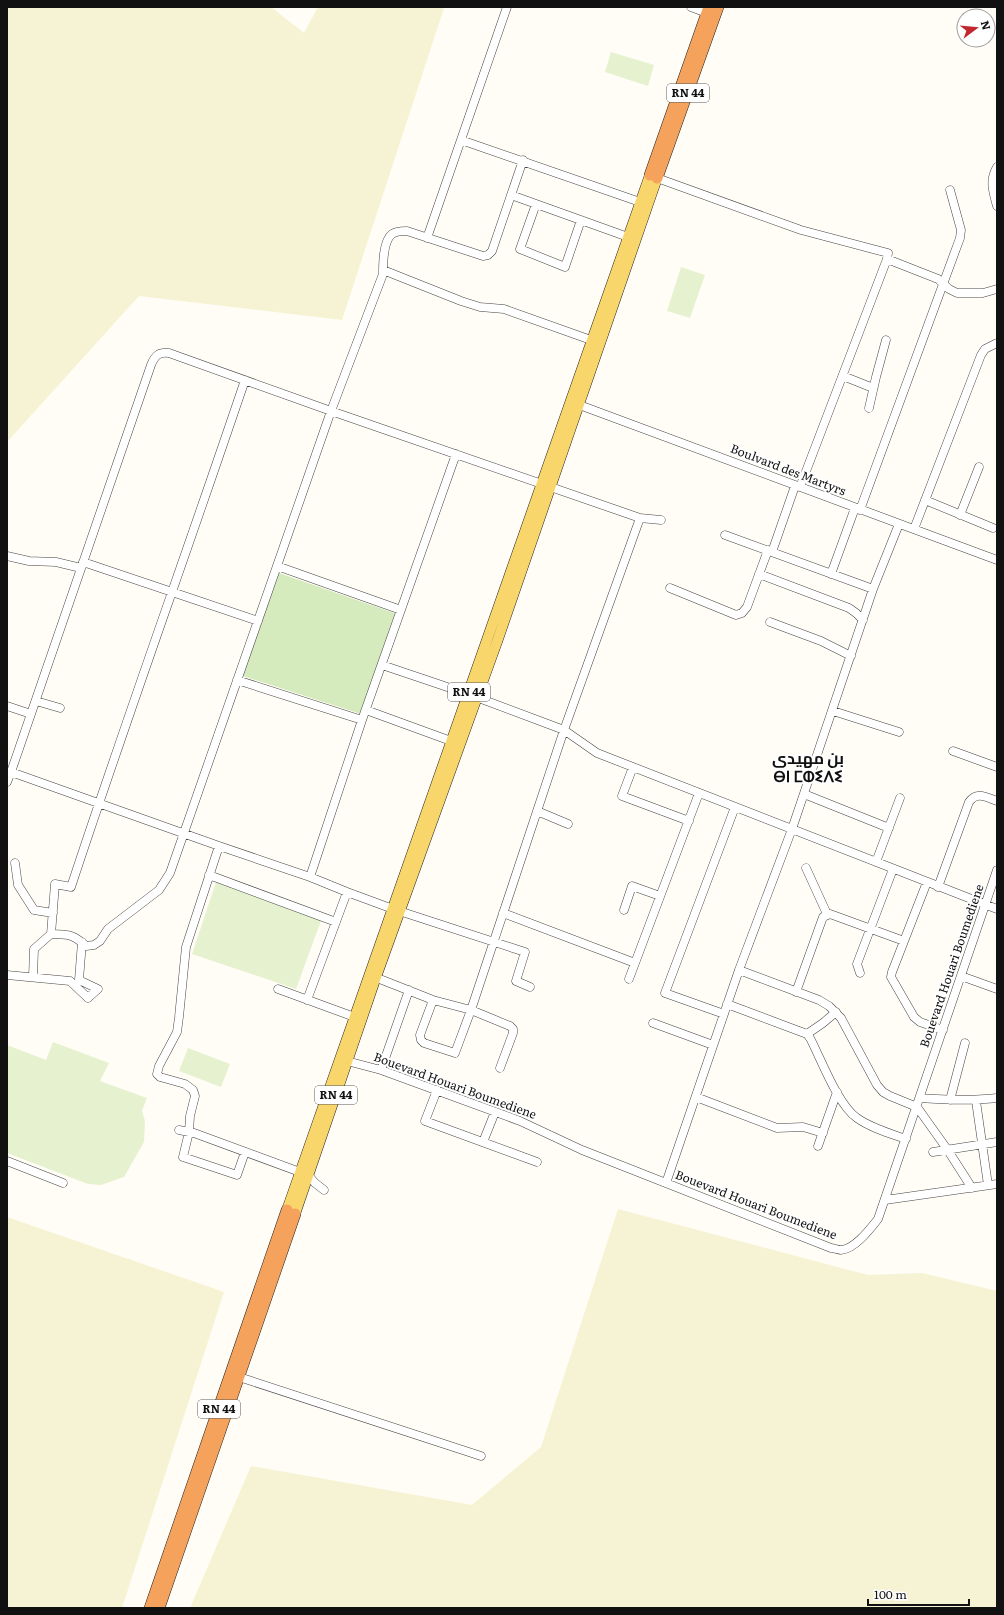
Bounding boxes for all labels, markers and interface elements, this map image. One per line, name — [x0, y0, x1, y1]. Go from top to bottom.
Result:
north arrow — [956, 8, 996, 48]
text: N — [978, 18, 996, 32]
road number: RN 44 — [667, 84, 709, 102]
street label: Boulvard des Martyrs — [728, 439, 849, 500]
road number: RN 44 — [448, 683, 490, 701]
district label: بن مهيدي ⴱⵏ ⵎⵀⵉⴷⵉ — [772, 745, 844, 787]
street label: Bouevard Houari Boumediene — [915, 881, 988, 1050]
street label: Bouevard Houari Boumediene — [371, 1047, 539, 1123]
road number: RN 44 — [315, 1086, 357, 1104]
street label: Bouevard Houari Boumediene — [673, 1165, 840, 1243]
road number: RN 44 — [198, 1400, 240, 1418]
scale bar — [868, 1581, 969, 1607]
text: 100 m — [874, 1585, 907, 1603]

